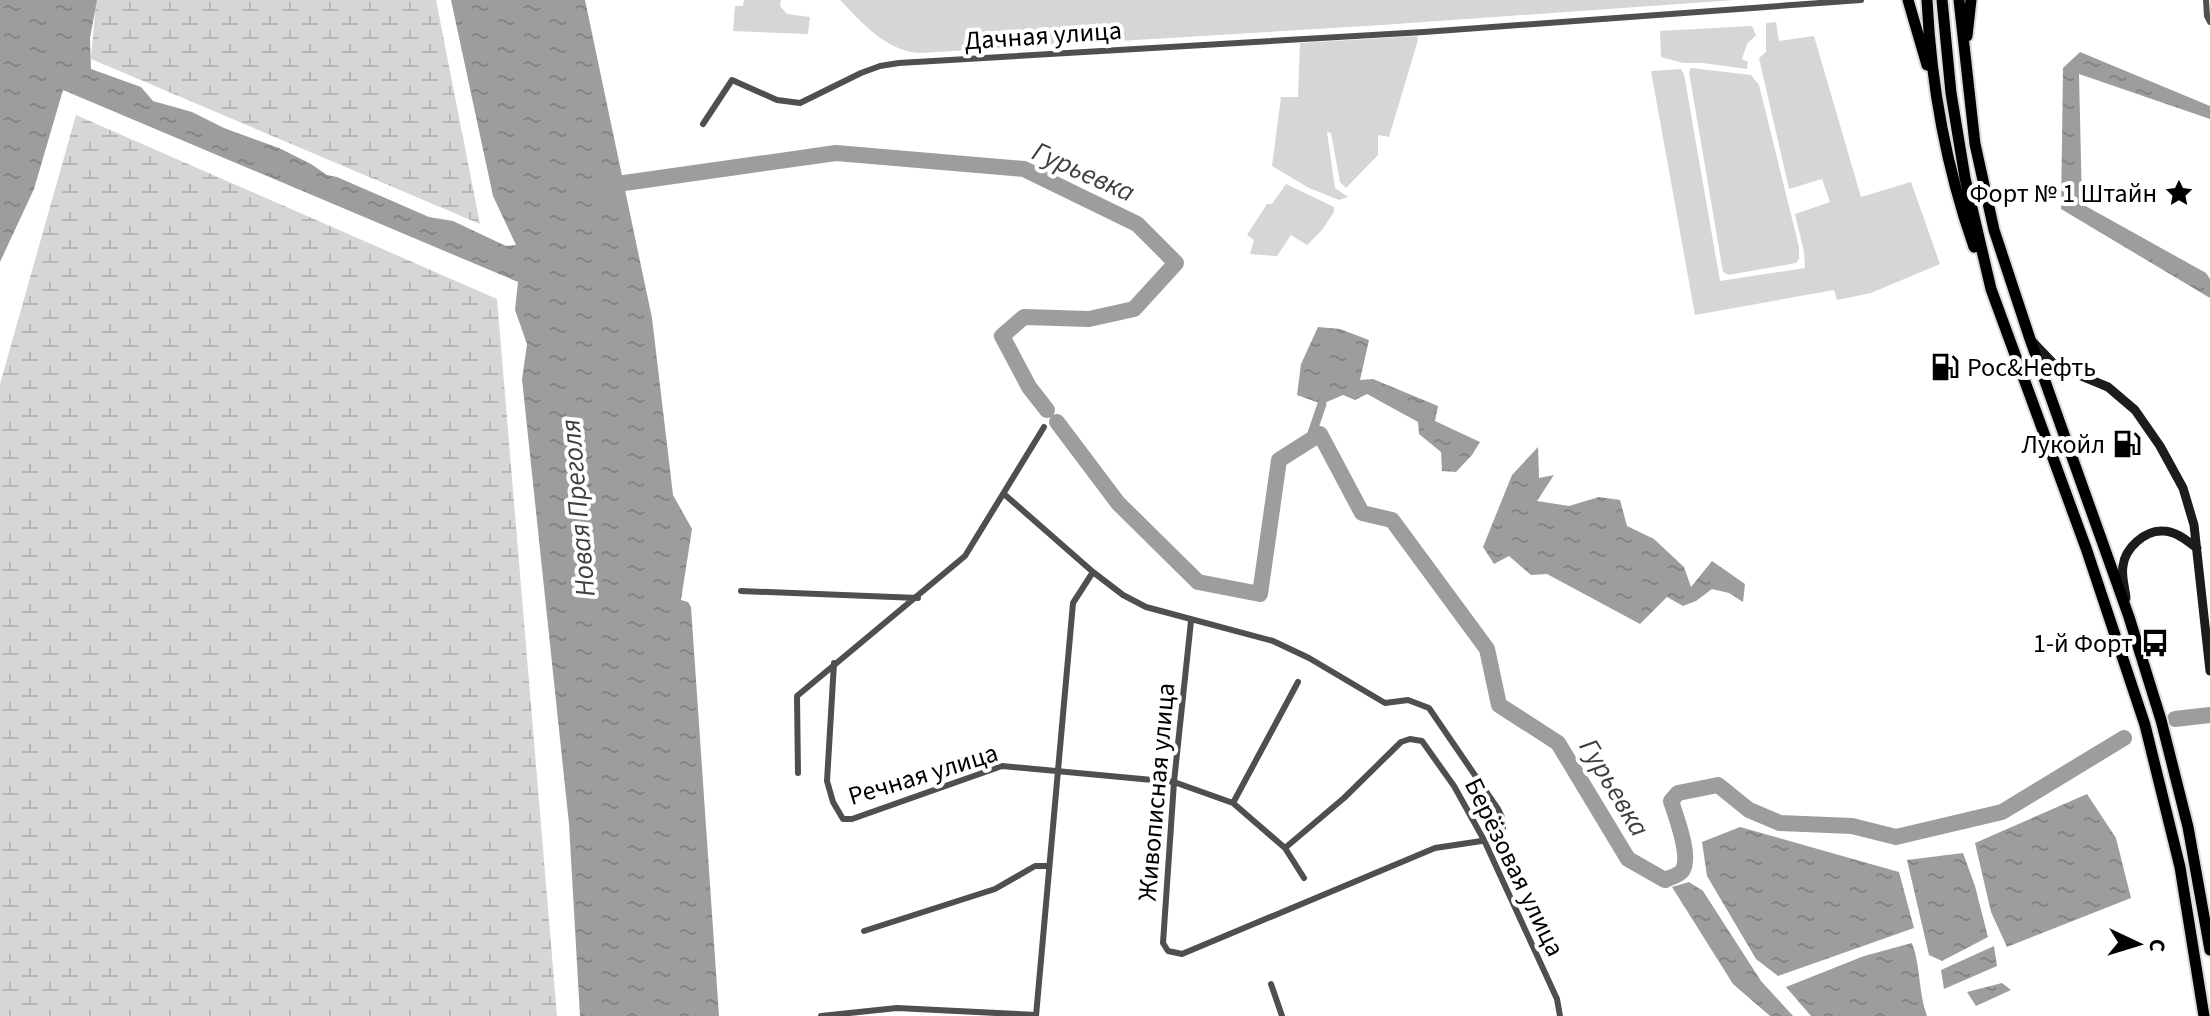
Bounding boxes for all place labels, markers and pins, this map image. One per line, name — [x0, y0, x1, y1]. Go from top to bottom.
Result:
place label: Форт № 1 Штайн — [1970, 175, 2157, 212]
place icon: Форт № 1 Штайн — [2164, 178, 2194, 208]
place label: Рос&Нефть — [1967, 349, 2096, 386]
fuel station icon: Рос&Нефть — [1930, 352, 1960, 382]
place label: Лукойл — [2021, 426, 2105, 463]
fuel station icon: Лукойл — [2112, 429, 2142, 459]
place label: 1-й Форт — [2033, 625, 2133, 662]
bus stop icon: 1-й Форт — [2140, 628, 2170, 658]

